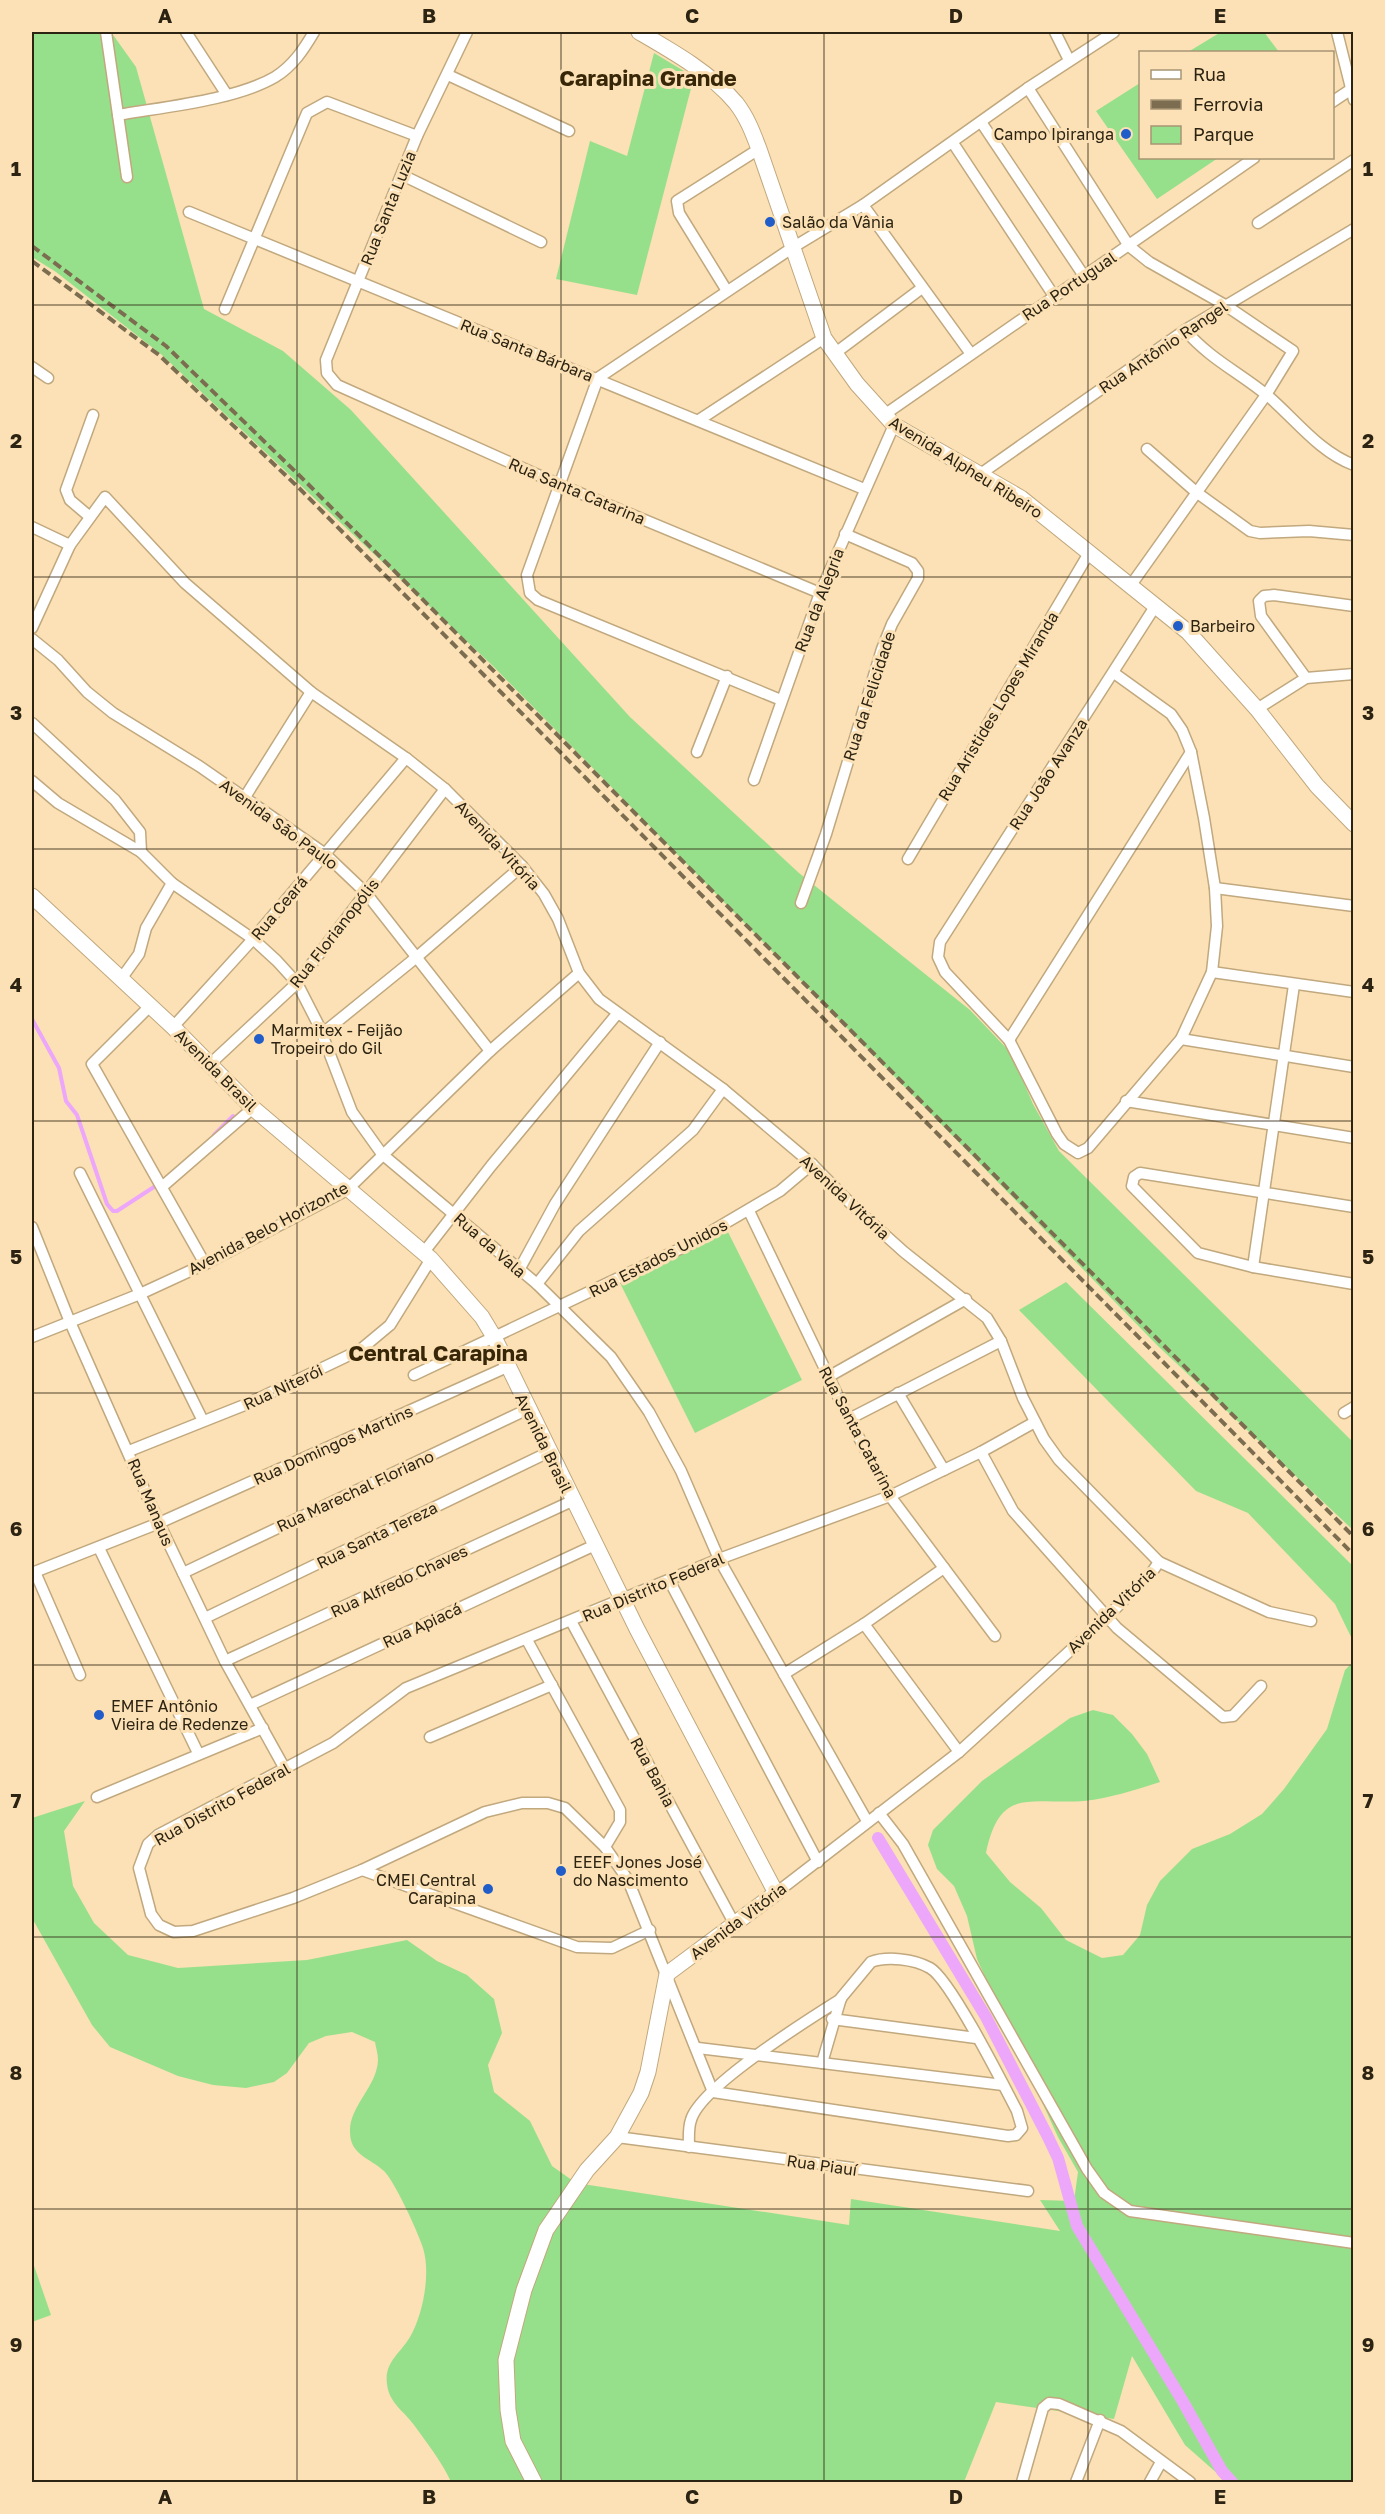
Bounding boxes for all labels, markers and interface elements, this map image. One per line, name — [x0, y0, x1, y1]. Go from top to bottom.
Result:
text: A — [158, 3, 172, 27]
text: B — [422, 3, 436, 27]
text: C — [685, 3, 699, 27]
text: D — [949, 3, 963, 27]
text: E — [1214, 3, 1226, 27]
legend — [1139, 51, 1334, 159]
text: Rua — [1193, 63, 1226, 85]
district label: Carapina Grande — [559, 64, 737, 91]
text: Ferrovia — [1193, 93, 1263, 115]
text: Parque — [1193, 123, 1254, 145]
place label: Campo Ipiranga — [993, 124, 1114, 144]
marker: Campo Ipiranga — [1119, 127, 1133, 141]
street label: Rua Santa Luzia — [356, 148, 420, 268]
text: 1 — [11, 156, 21, 180]
text: 1 — [1363, 156, 1373, 180]
place label: Salão da Vânia — [782, 212, 894, 232]
marker: Salão da Vânia — [763, 215, 777, 229]
street label: Rua Portugual — [1018, 247, 1120, 325]
street label: Rua Antônio Rangel — [1095, 296, 1231, 398]
street label: Rua Santa Bárbara — [458, 314, 596, 386]
street label: Avenida Alpheu Ribeiro — [886, 412, 1046, 522]
text: 2 — [10, 428, 22, 452]
text: 2 — [1362, 428, 1374, 452]
street label: Rua Santa Catarina — [506, 453, 648, 529]
street label: Rua da Alegria — [790, 545, 848, 655]
street label: Rua Aristides Lopes Miranda — [933, 608, 1063, 804]
place label: Barbeiro — [1190, 616, 1255, 636]
marker: Barbeiro — [1171, 619, 1185, 633]
street label: Rua da Felicidade — [839, 629, 899, 763]
text: 3 — [10, 700, 22, 724]
text: 3 — [1362, 700, 1374, 724]
street label: Rua João Avanza — [1005, 715, 1091, 833]
street label: Avenida São Paulo — [216, 774, 342, 874]
street label: Avenida Vitória — [451, 796, 545, 894]
street label: Rua Ceará — [246, 872, 312, 944]
street label: Rua Florianopólis — [285, 874, 383, 992]
text: 4 — [10, 972, 22, 996]
text: 4 — [1362, 972, 1374, 996]
place label: Marmitex - Feijão Tropeiro do Gil — [271, 1020, 403, 1058]
street label: Avenida Brasil — [171, 1025, 261, 1115]
marker: Marmitex - Feijão Tropeiro do Gil — [252, 1032, 266, 1046]
street label: Avenida Vitória — [796, 1150, 894, 1244]
street label: Avenida Belo Horizonte — [184, 1177, 352, 1279]
street label: Rua da Vala — [450, 1208, 530, 1282]
street label: Rua Estados Unidos — [585, 1214, 731, 1302]
text: 5 — [10, 1244, 22, 1268]
text: 5 — [1362, 1244, 1374, 1268]
district label: Central Carapina — [348, 1339, 528, 1366]
street label: Rua Niterói — [240, 1360, 326, 1414]
street label: Rua Santa Catarina — [815, 1363, 901, 1501]
street label: Avenida Brasil — [511, 1390, 577, 1496]
street label: Rua Domingos Martins — [250, 1401, 416, 1489]
street label: Rua Marechal Floriano — [273, 1446, 437, 1536]
street label: Rua Manaus — [124, 1455, 178, 1549]
street label: Rua Santa Tereza — [313, 1497, 441, 1573]
text: 6 — [10, 1516, 22, 1540]
text: 6 — [1362, 1516, 1374, 1540]
street label: Rua Alfredo Chaves — [327, 1540, 471, 1622]
street label: Rua Distrito Federal — [579, 1548, 727, 1626]
street label: Avenida Vitória — [1063, 1563, 1159, 1657]
street label: Rua Apiacá — [379, 1598, 465, 1652]
place label: EMEF Antônio Vieira de Redenze — [111, 1696, 248, 1734]
marker: EMEF Antônio Vieira de Redenze — [92, 1708, 106, 1722]
street label: Rua Bahia — [626, 1734, 680, 1810]
street label: Rua Distrito Federal — [151, 1758, 293, 1850]
text: 7 — [11, 1788, 22, 1812]
text: 7 — [1363, 1788, 1374, 1812]
place label: EEEF Jones José do Nascimento — [573, 1852, 702, 1890]
marker: EEEF Jones José do Nascimento — [554, 1864, 568, 1878]
place label: CMEI Central Carapina — [376, 1870, 476, 1908]
street label: Avenida Vitória — [686, 1878, 790, 1964]
marker: CMEI Central Carapina — [481, 1882, 495, 1896]
text: 8 — [10, 2060, 22, 2084]
text: 8 — [1362, 2060, 1374, 2084]
street label: Rua Piauí — [785, 2150, 860, 2180]
text: 9 — [10, 2332, 22, 2356]
text: 9 — [1362, 2332, 1374, 2356]
text: A — [158, 2484, 172, 2508]
text: B — [422, 2484, 436, 2508]
text: C — [685, 2484, 699, 2508]
text: D — [949, 2484, 963, 2508]
text: E — [1214, 2484, 1226, 2508]

